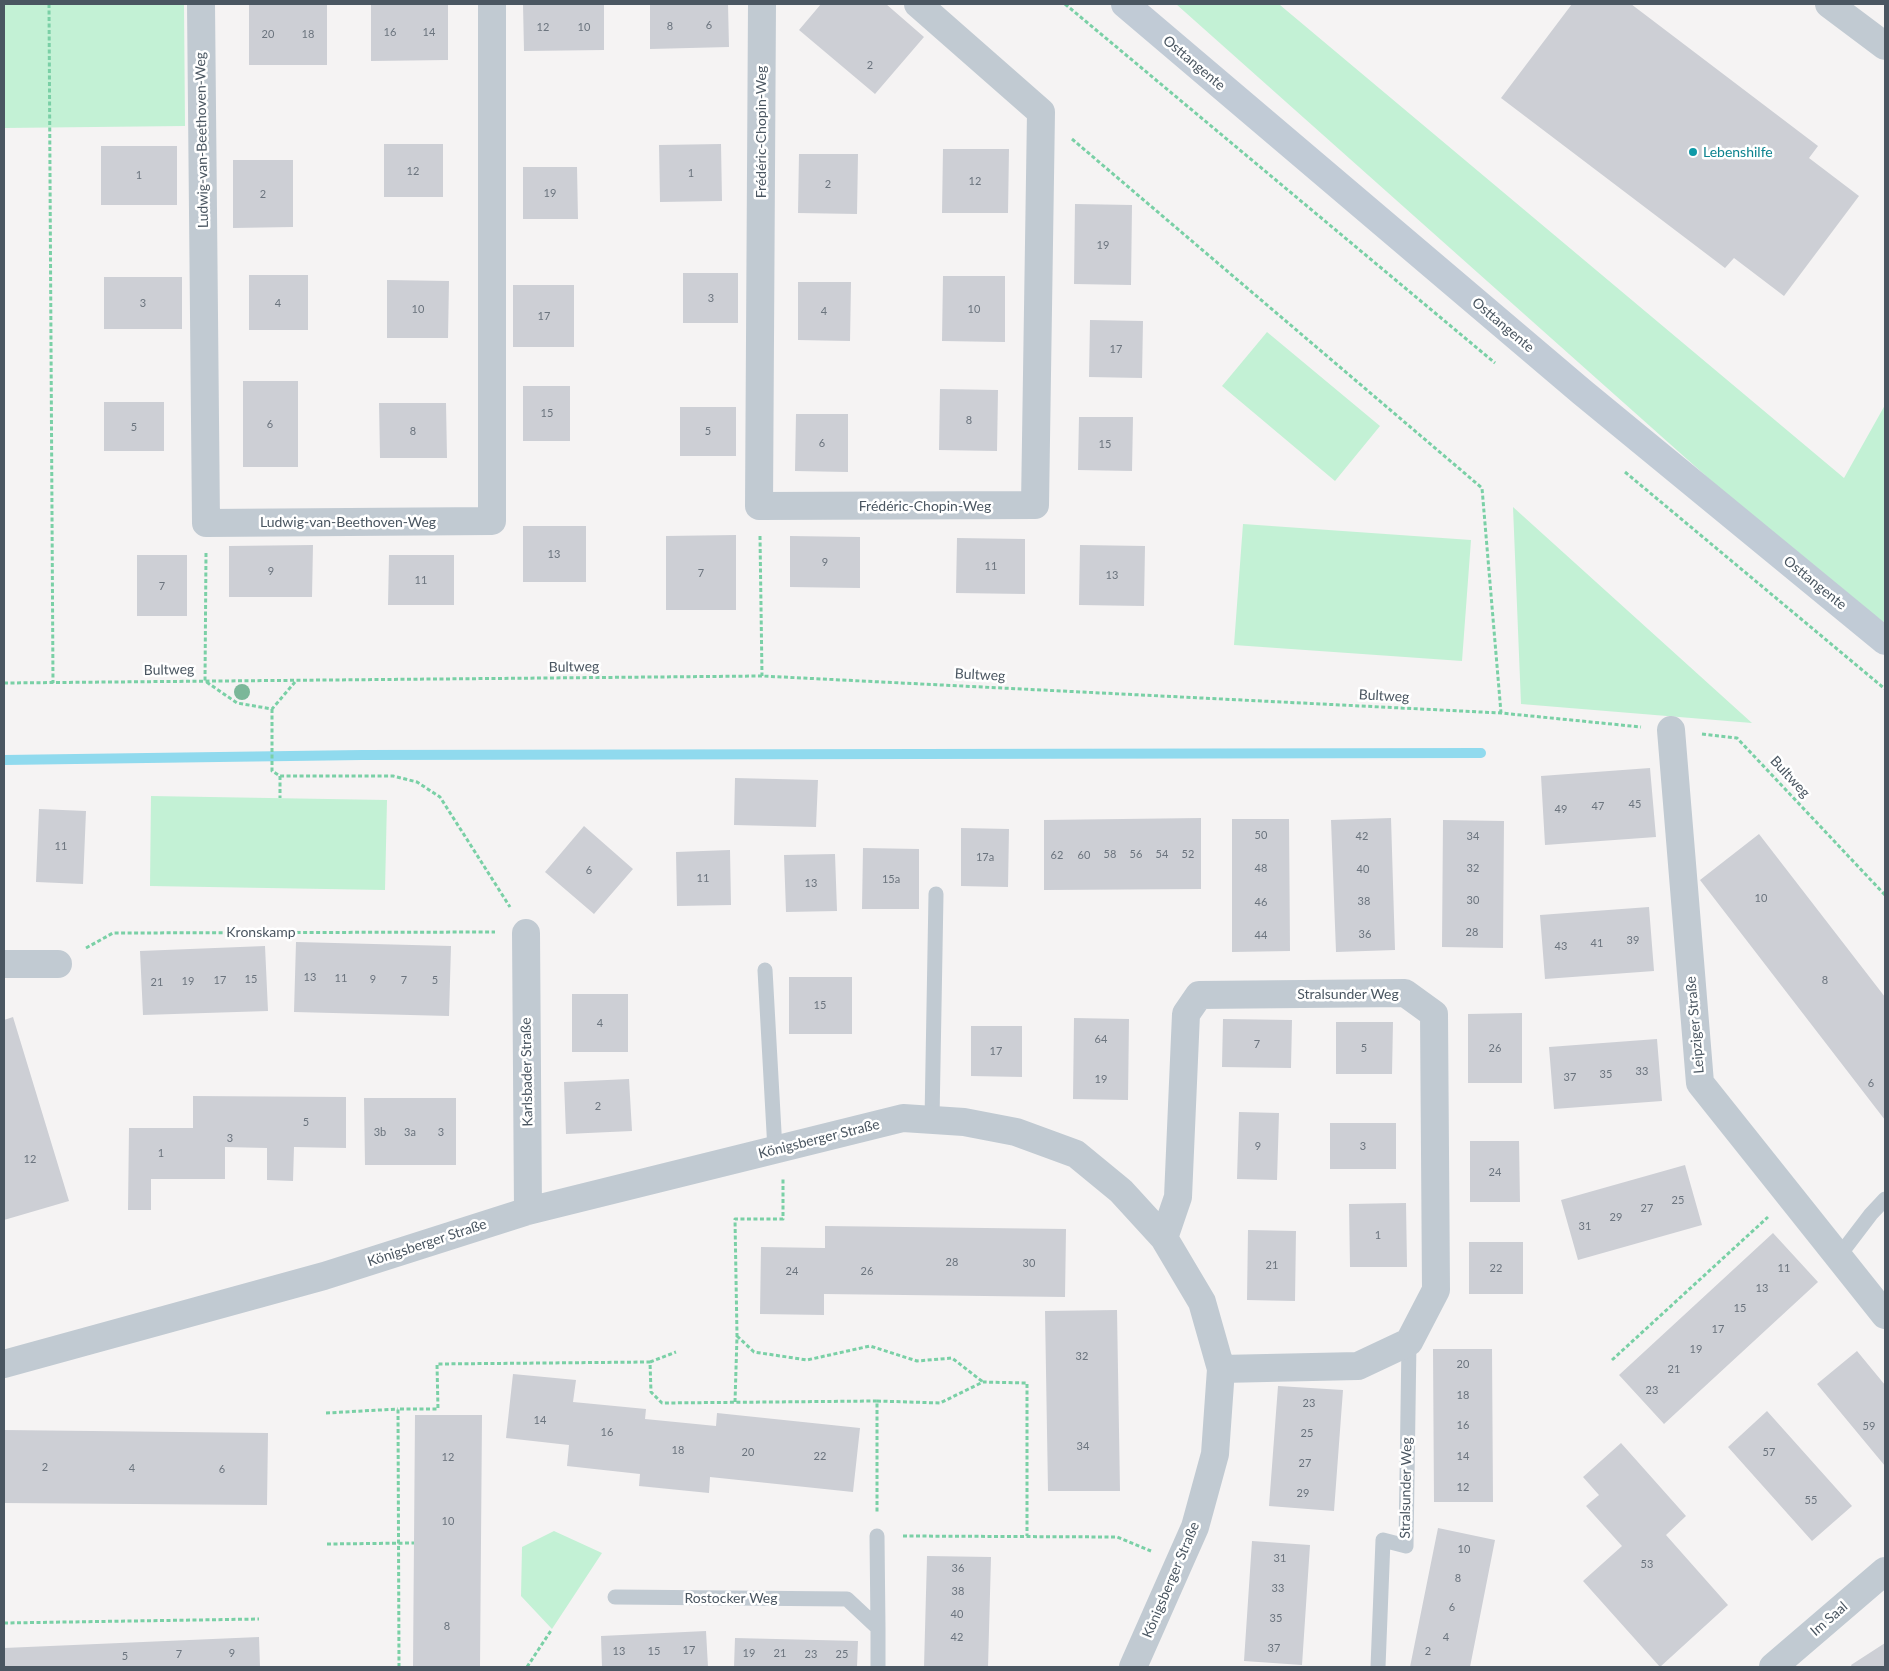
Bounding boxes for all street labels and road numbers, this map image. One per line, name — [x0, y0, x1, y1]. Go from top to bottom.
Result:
street label: Osttangente — [1159, 32, 1229, 94]
street label: Ludwig-van-Beethoven-Weg — [192, 52, 212, 228]
street label: Frédéric-Chopin-Weg — [753, 66, 769, 198]
street label: Osttangente — [1468, 294, 1538, 356]
street label: Frédéric-Chopin-Weg — [859, 498, 991, 514]
street label: Ludwig-van-Beethoven-Weg — [260, 514, 436, 530]
street label: Osttangente — [1780, 553, 1850, 613]
street label: Bultweg — [549, 658, 599, 676]
street label: Bultweg — [144, 661, 194, 679]
street label: Bultweg — [954, 665, 1006, 685]
street label: Bultweg — [1358, 686, 1410, 706]
street label: Bultweg — [1767, 753, 1813, 801]
street label: Kronskamp — [226, 924, 296, 940]
street label: Leipziger Straße — [1682, 976, 1708, 1074]
street label: Stralsunder Weg — [1297, 986, 1399, 1002]
street label: Karlsbader Straße — [518, 1017, 536, 1127]
street label: Königsberger Straße — [757, 1116, 881, 1162]
street label: Königsberger Straße — [365, 1216, 489, 1270]
street label: Stralsunder Weg — [1397, 1437, 1415, 1539]
street label: Königsberger Straße — [1139, 1519, 1203, 1641]
street label: Rostocker Weg — [684, 1590, 778, 1606]
street label: Im Saal — [1807, 1598, 1851, 1640]

